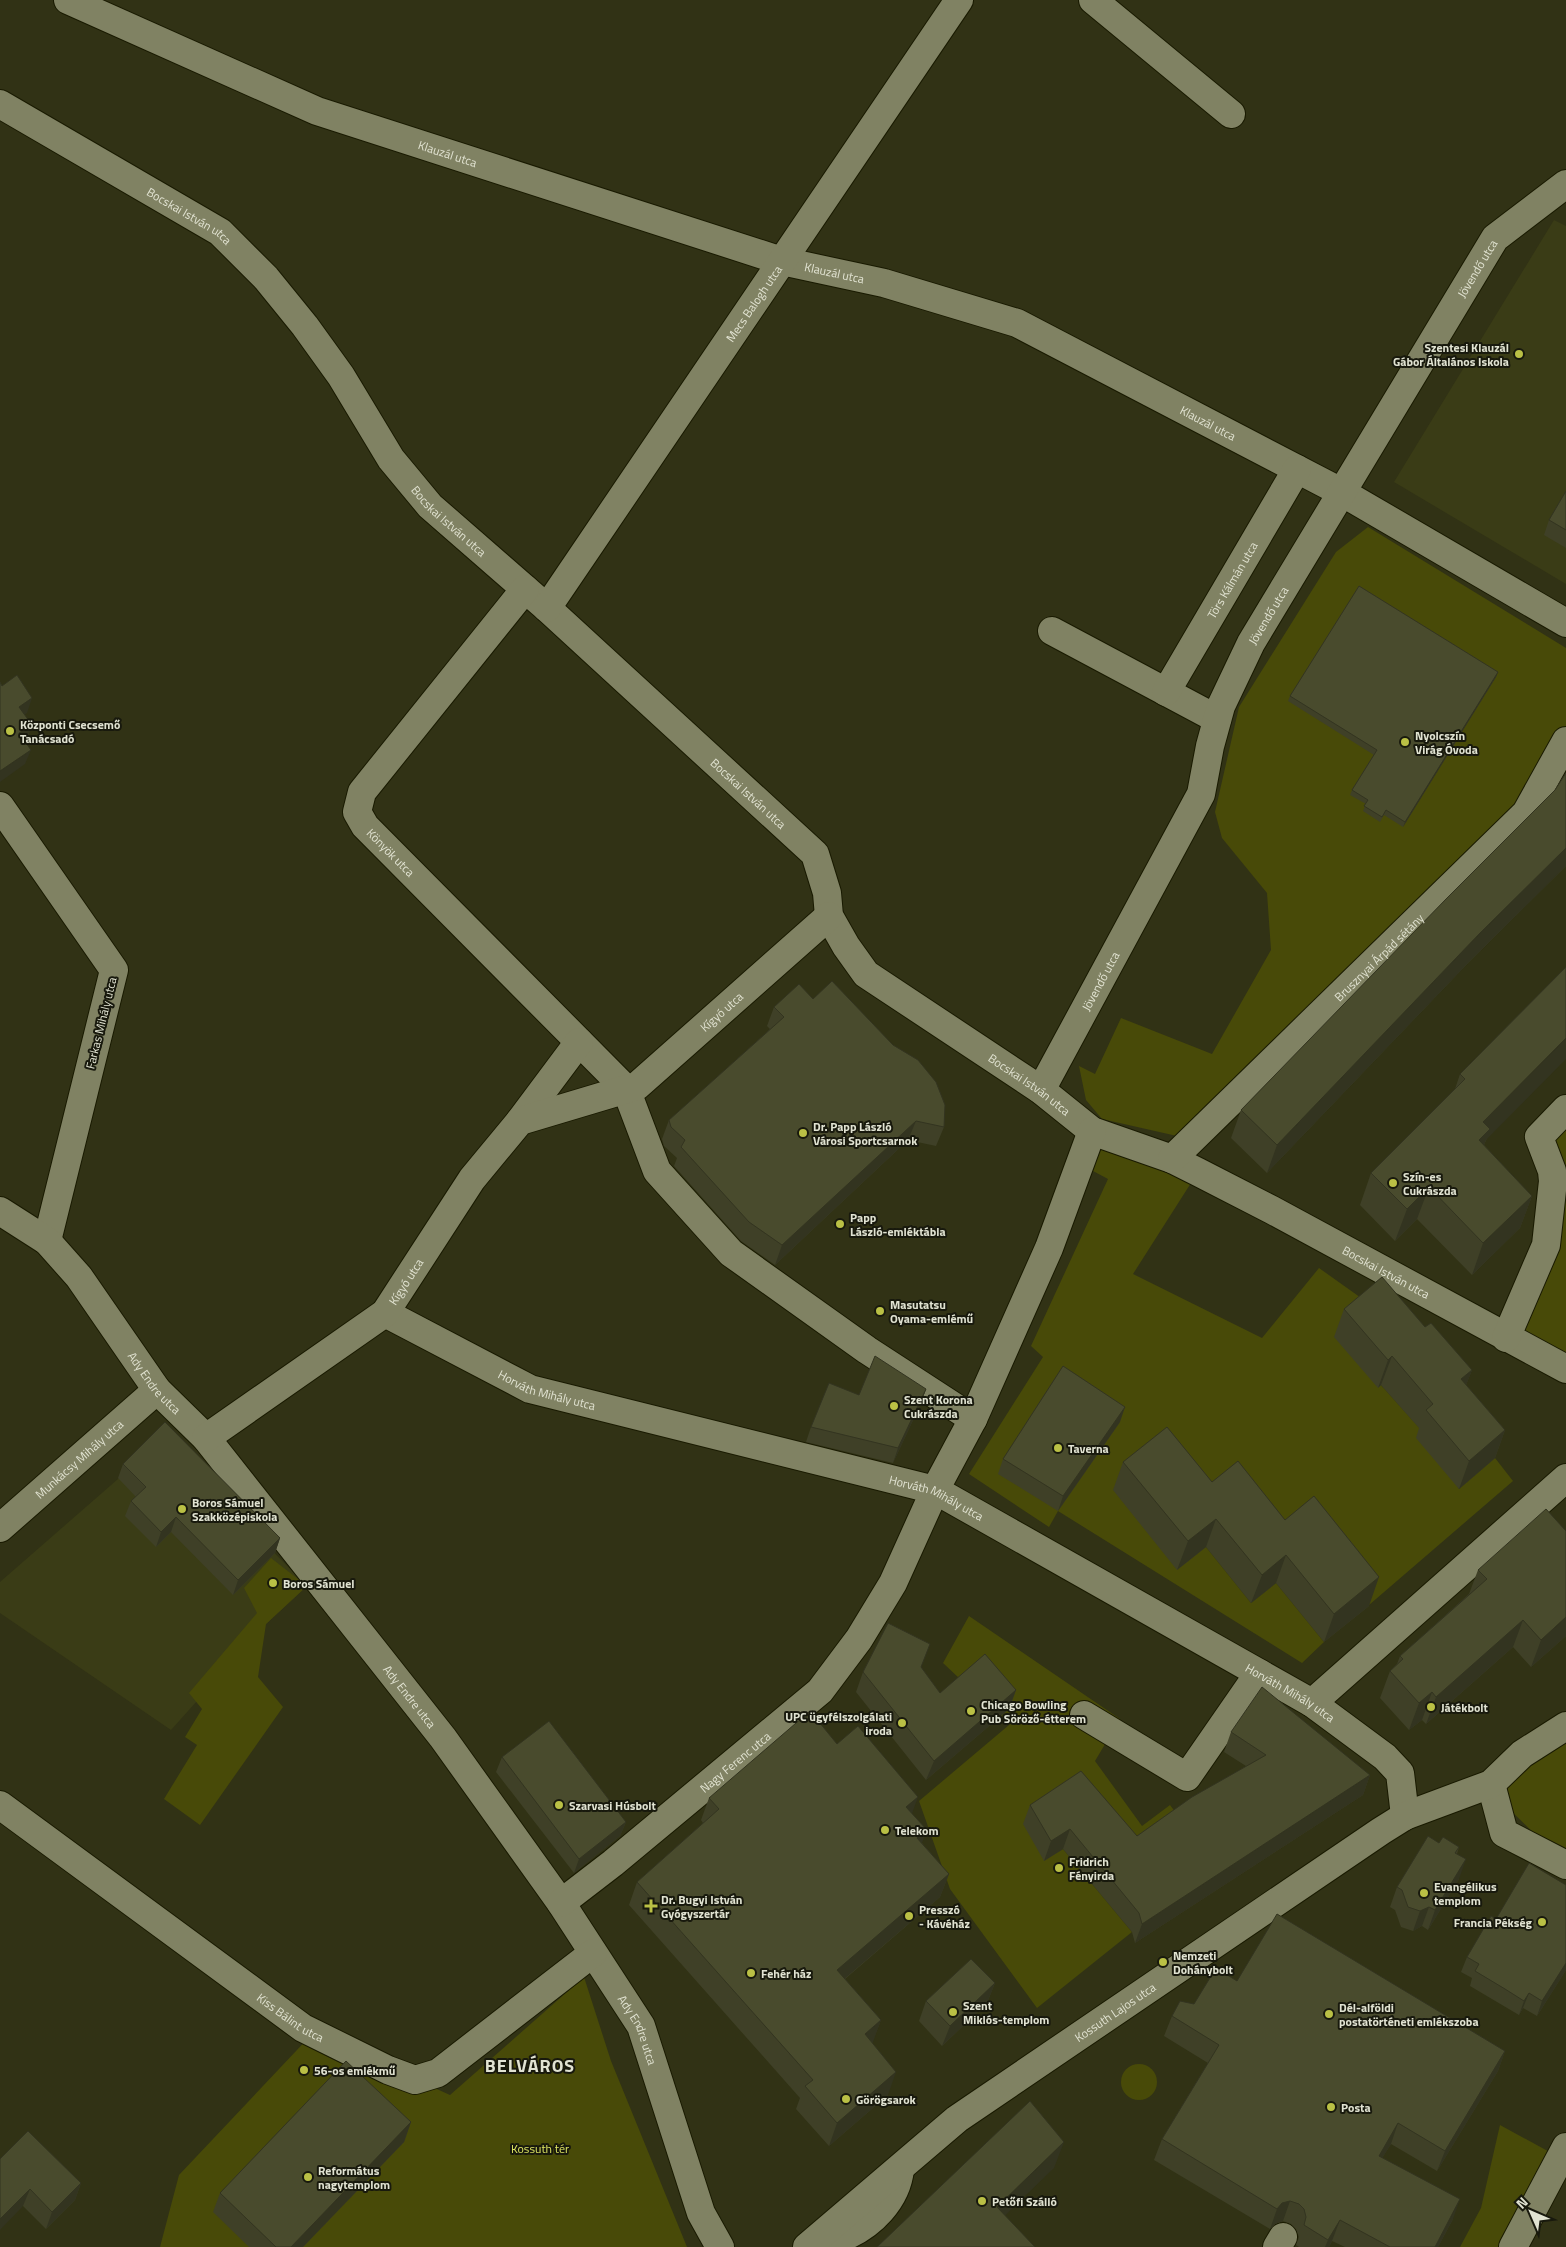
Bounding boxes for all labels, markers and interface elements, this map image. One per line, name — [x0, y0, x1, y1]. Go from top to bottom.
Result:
street label: Klauzál utca — [416, 135, 480, 172]
street label: Bocskai István utca — [143, 182, 237, 249]
street label: Jövendő utca — [1452, 236, 1502, 301]
street label: Klauzál utca — [803, 257, 866, 288]
street label: Mecs Balogh utca — [721, 261, 786, 346]
place label: Szentesi Klauzál Gábor Általános Iskola — [1393, 338, 1509, 371]
marker: Szentesi Klauzál Gábor Általános Iskola — [1513, 348, 1525, 360]
street label: Klauzál utca — [1177, 400, 1239, 445]
street label: Bocskai István utca — [407, 481, 491, 561]
street label: Törs Kálmán utca — [1202, 538, 1262, 622]
street label: Jövendő utca — [1243, 582, 1293, 648]
place label: Központi Csecsemő Tanácsadó — [20, 715, 120, 748]
marker: Központi Csecsemő Tanácsadó — [4, 725, 16, 737]
place label: Nyolcszín Virág Óvoda — [1415, 726, 1478, 759]
marker: Nyolcszín Virág Óvoda — [1399, 736, 1411, 748]
street label: Bocskai István utca — [707, 753, 791, 833]
street label: Könyök utca — [363, 824, 419, 881]
street label: Brusznyai Árpád sétány — [1329, 908, 1428, 1005]
street label: Jövendő utca — [1076, 948, 1124, 1014]
street label: Farkas Mihály utca — [80, 975, 122, 1071]
street label: Kígyó utca — [695, 987, 747, 1036]
street label: Bocskai István utca — [985, 1048, 1075, 1120]
place label: Dr. Papp László Városi Sportcsarnok — [813, 1117, 918, 1150]
marker: Dr. Papp László Városi Sportcsarnok — [797, 1127, 809, 1139]
place label: Szín-es Cukrászda — [1403, 1167, 1457, 1200]
marker: Szín-es Cukrászda — [1387, 1177, 1399, 1189]
place label: Papp László-emléktábla — [850, 1208, 946, 1241]
marker: Papp László-emléktábla — [834, 1218, 846, 1230]
street label: Bocskai István utca — [1339, 1240, 1433, 1303]
street label: Kígyó utca — [383, 1254, 428, 1308]
place label: Masutatsu Oyama-emlémű — [890, 1295, 974, 1328]
marker: Masutatsu Oyama-emlémű — [874, 1305, 886, 1317]
street label: Ady Endre utca — [124, 1347, 186, 1418]
street label: Horváth Mihály utca — [495, 1365, 598, 1414]
place label: Szent Korona Cukrászda — [904, 1390, 973, 1423]
marker: Szent Korona Cukrászda — [888, 1400, 900, 1412]
street label: Munkácsy Mihály utca — [31, 1415, 127, 1503]
place label: Taverna — [1068, 1439, 1109, 1458]
marker: Taverna — [1052, 1442, 1064, 1454]
street label: Horváth Mihály utca — [887, 1469, 987, 1525]
place label: Boros Sámuel Szakközépiskola — [192, 1493, 277, 1526]
marker: Boros Sámuel Szakközépiskola — [176, 1503, 188, 1515]
place label: Boros Sámuel — [283, 1574, 355, 1593]
marker: Boros Sámuel — [267, 1577, 279, 1589]
street label: Horváth Mihály utca — [1242, 1658, 1339, 1727]
street label: Ady Endre utca — [379, 1661, 441, 1732]
place label: Chicago Bowling Pub Söröző-étterem — [981, 1695, 1086, 1728]
place label: Játékbolt — [1441, 1698, 1489, 1717]
marker: Játékbolt — [1425, 1701, 1437, 1713]
marker: Chicago Bowling Pub Söröző-étterem — [965, 1705, 977, 1717]
place label: UPC ügyfélszolgálati iroda — [785, 1707, 892, 1740]
marker: UPC ügyfélszolgálati iroda — [896, 1717, 908, 1729]
street label: Nagy Ferenc utca — [695, 1727, 774, 1797]
place label: Szarvasi Húsbolt — [569, 1796, 657, 1815]
marker: Szarvasi Húsbolt — [553, 1799, 565, 1811]
place label: Telekom — [895, 1821, 939, 1840]
marker: Telekom — [879, 1824, 891, 1836]
place label: Fridrich Fényirda — [1069, 1852, 1114, 1885]
marker: Fridrich Fényirda — [1053, 1862, 1065, 1874]
place label: Evangélikus templom — [1434, 1877, 1497, 1910]
marker: Evangélikus templom — [1418, 1887, 1430, 1899]
place label: Dr. Bugyi István Gyógyszertár — [661, 1890, 742, 1923]
marker: Dr. Bugyi István Gyógyszertár — [645, 1900, 657, 1912]
place label: Presszó - Kávéház — [919, 1900, 970, 1933]
marker: Presszó - Kávéház — [903, 1910, 915, 1922]
place label: Francia Pékség — [1454, 1913, 1533, 1932]
marker: Francia Pékség — [1536, 1916, 1548, 1928]
place label: Nemzeti Dohánybolt — [1173, 1946, 1234, 1979]
marker: Nemzeti Dohánybolt — [1157, 1956, 1169, 1968]
place label: Fehér ház — [761, 1964, 811, 1983]
marker: Fehér ház — [745, 1967, 757, 1979]
street label: Kossuth Lajos utca — [1070, 1977, 1159, 2046]
street label: Kiss Bálint utca — [253, 1988, 327, 2046]
street label: Ady Endre utca — [614, 1991, 662, 2067]
place label: Szent Miklós-templom — [963, 1996, 1049, 2029]
place label: Dél-alföldi postatörténeti emlékszoba — [1339, 1998, 1479, 2031]
marker: Szent Miklós-templom — [947, 2006, 959, 2018]
marker: Dél-alföldi postatörténeti emlékszoba — [1323, 2008, 1335, 2020]
district label: BELVÁROS — [485, 2052, 575, 2079]
place label: 56-os emlékmű — [314, 2061, 396, 2080]
marker: 56-os emlékmű — [298, 2064, 310, 2076]
place label: Görögsarok — [856, 2090, 917, 2109]
marker: Görögsarok — [840, 2093, 852, 2105]
place label: Posta — [1341, 2098, 1371, 2117]
marker: Posta — [1325, 2101, 1337, 2113]
park label: Kossuth tér — [511, 2139, 569, 2158]
place label: Református nagytemplom — [318, 2161, 390, 2194]
marker: Református nagytemplom — [302, 2171, 314, 2183]
north arrow — [1506, 2187, 1556, 2237]
place label: Petőfi Szálló — [992, 2192, 1057, 2211]
text: N — [1511, 2192, 1532, 2213]
marker: Petőfi Szálló — [976, 2195, 988, 2207]

